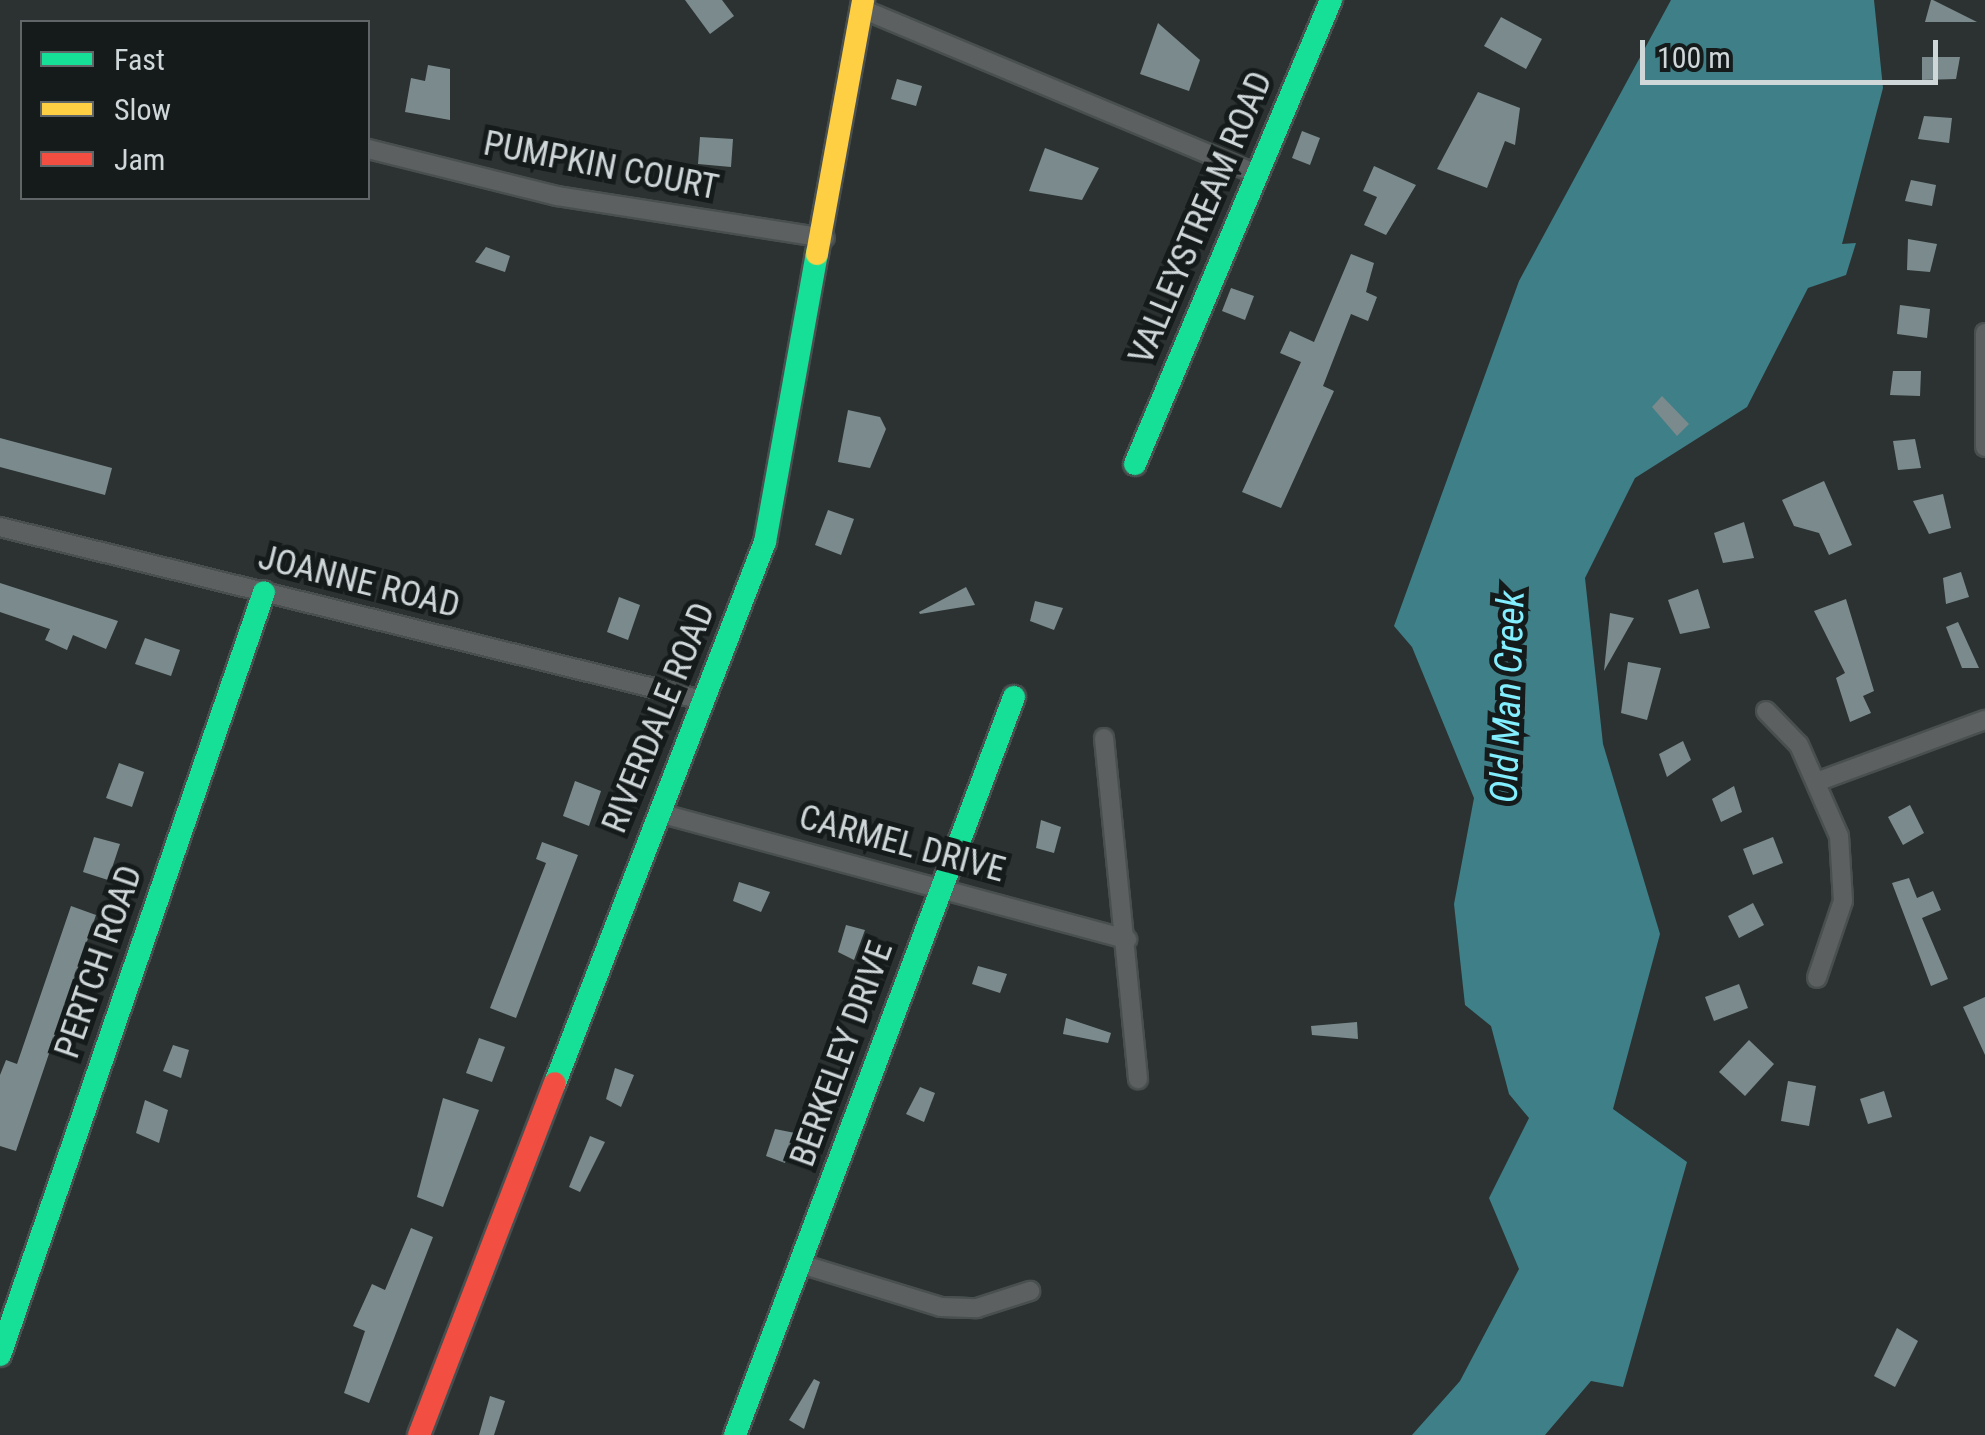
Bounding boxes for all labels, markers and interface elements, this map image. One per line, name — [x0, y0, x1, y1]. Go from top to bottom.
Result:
legend — [20, 20, 370, 200]
scale bar — [1645, 20, 1942, 82]
text: 100 m — [1657, 40, 1731, 75]
text: Fast — [114, 42, 165, 77]
street label: VALLEYSTREAM ROAD — [1120, 65, 1282, 371]
text: Slow — [114, 92, 171, 127]
street label: PUMPKIN COURT — [480, 123, 722, 209]
text: Jam — [114, 142, 165, 177]
street label: JOANNE ROAD — [254, 537, 464, 627]
water label: Old Man Creek — [1482, 590, 1534, 804]
street label: RIVERDALE ROAD — [594, 597, 724, 839]
street label: CARMEL DRIVE — [794, 796, 1010, 892]
street label: PERTCH ROAD — [46, 860, 152, 1064]
street label: BERKELEY DRIVE — [782, 936, 902, 1172]

